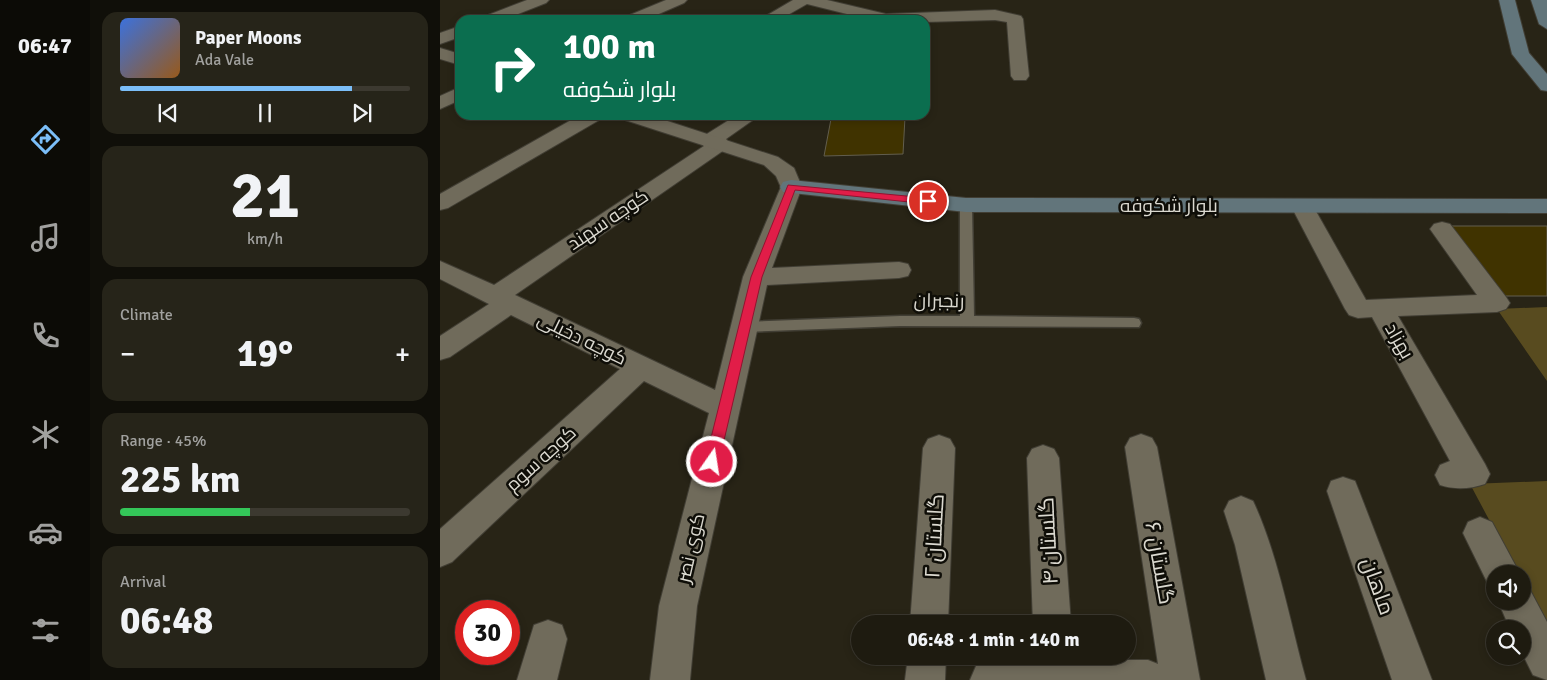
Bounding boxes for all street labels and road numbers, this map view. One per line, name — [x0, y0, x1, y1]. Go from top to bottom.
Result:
street label: کوچه سهند — [563, 184, 653, 256]
street label: بلوار شکوفه — [1120, 194, 1218, 218]
street label: رنجبران — [914, 289, 964, 313]
street label: کوچه دخیلی — [533, 307, 631, 371]
street label: بهزاد — [1379, 319, 1419, 363]
street label: کوچه سوم — [501, 421, 582, 498]
street label: گلستان ۲ — [918, 493, 950, 579]
street label: گلستان ۴ — [1032, 497, 1064, 585]
street label: کوی نصر — [671, 511, 711, 586]
street label: گلستان ۶ — [1139, 520, 1181, 606]
street label: ماهان — [1355, 554, 1401, 618]

